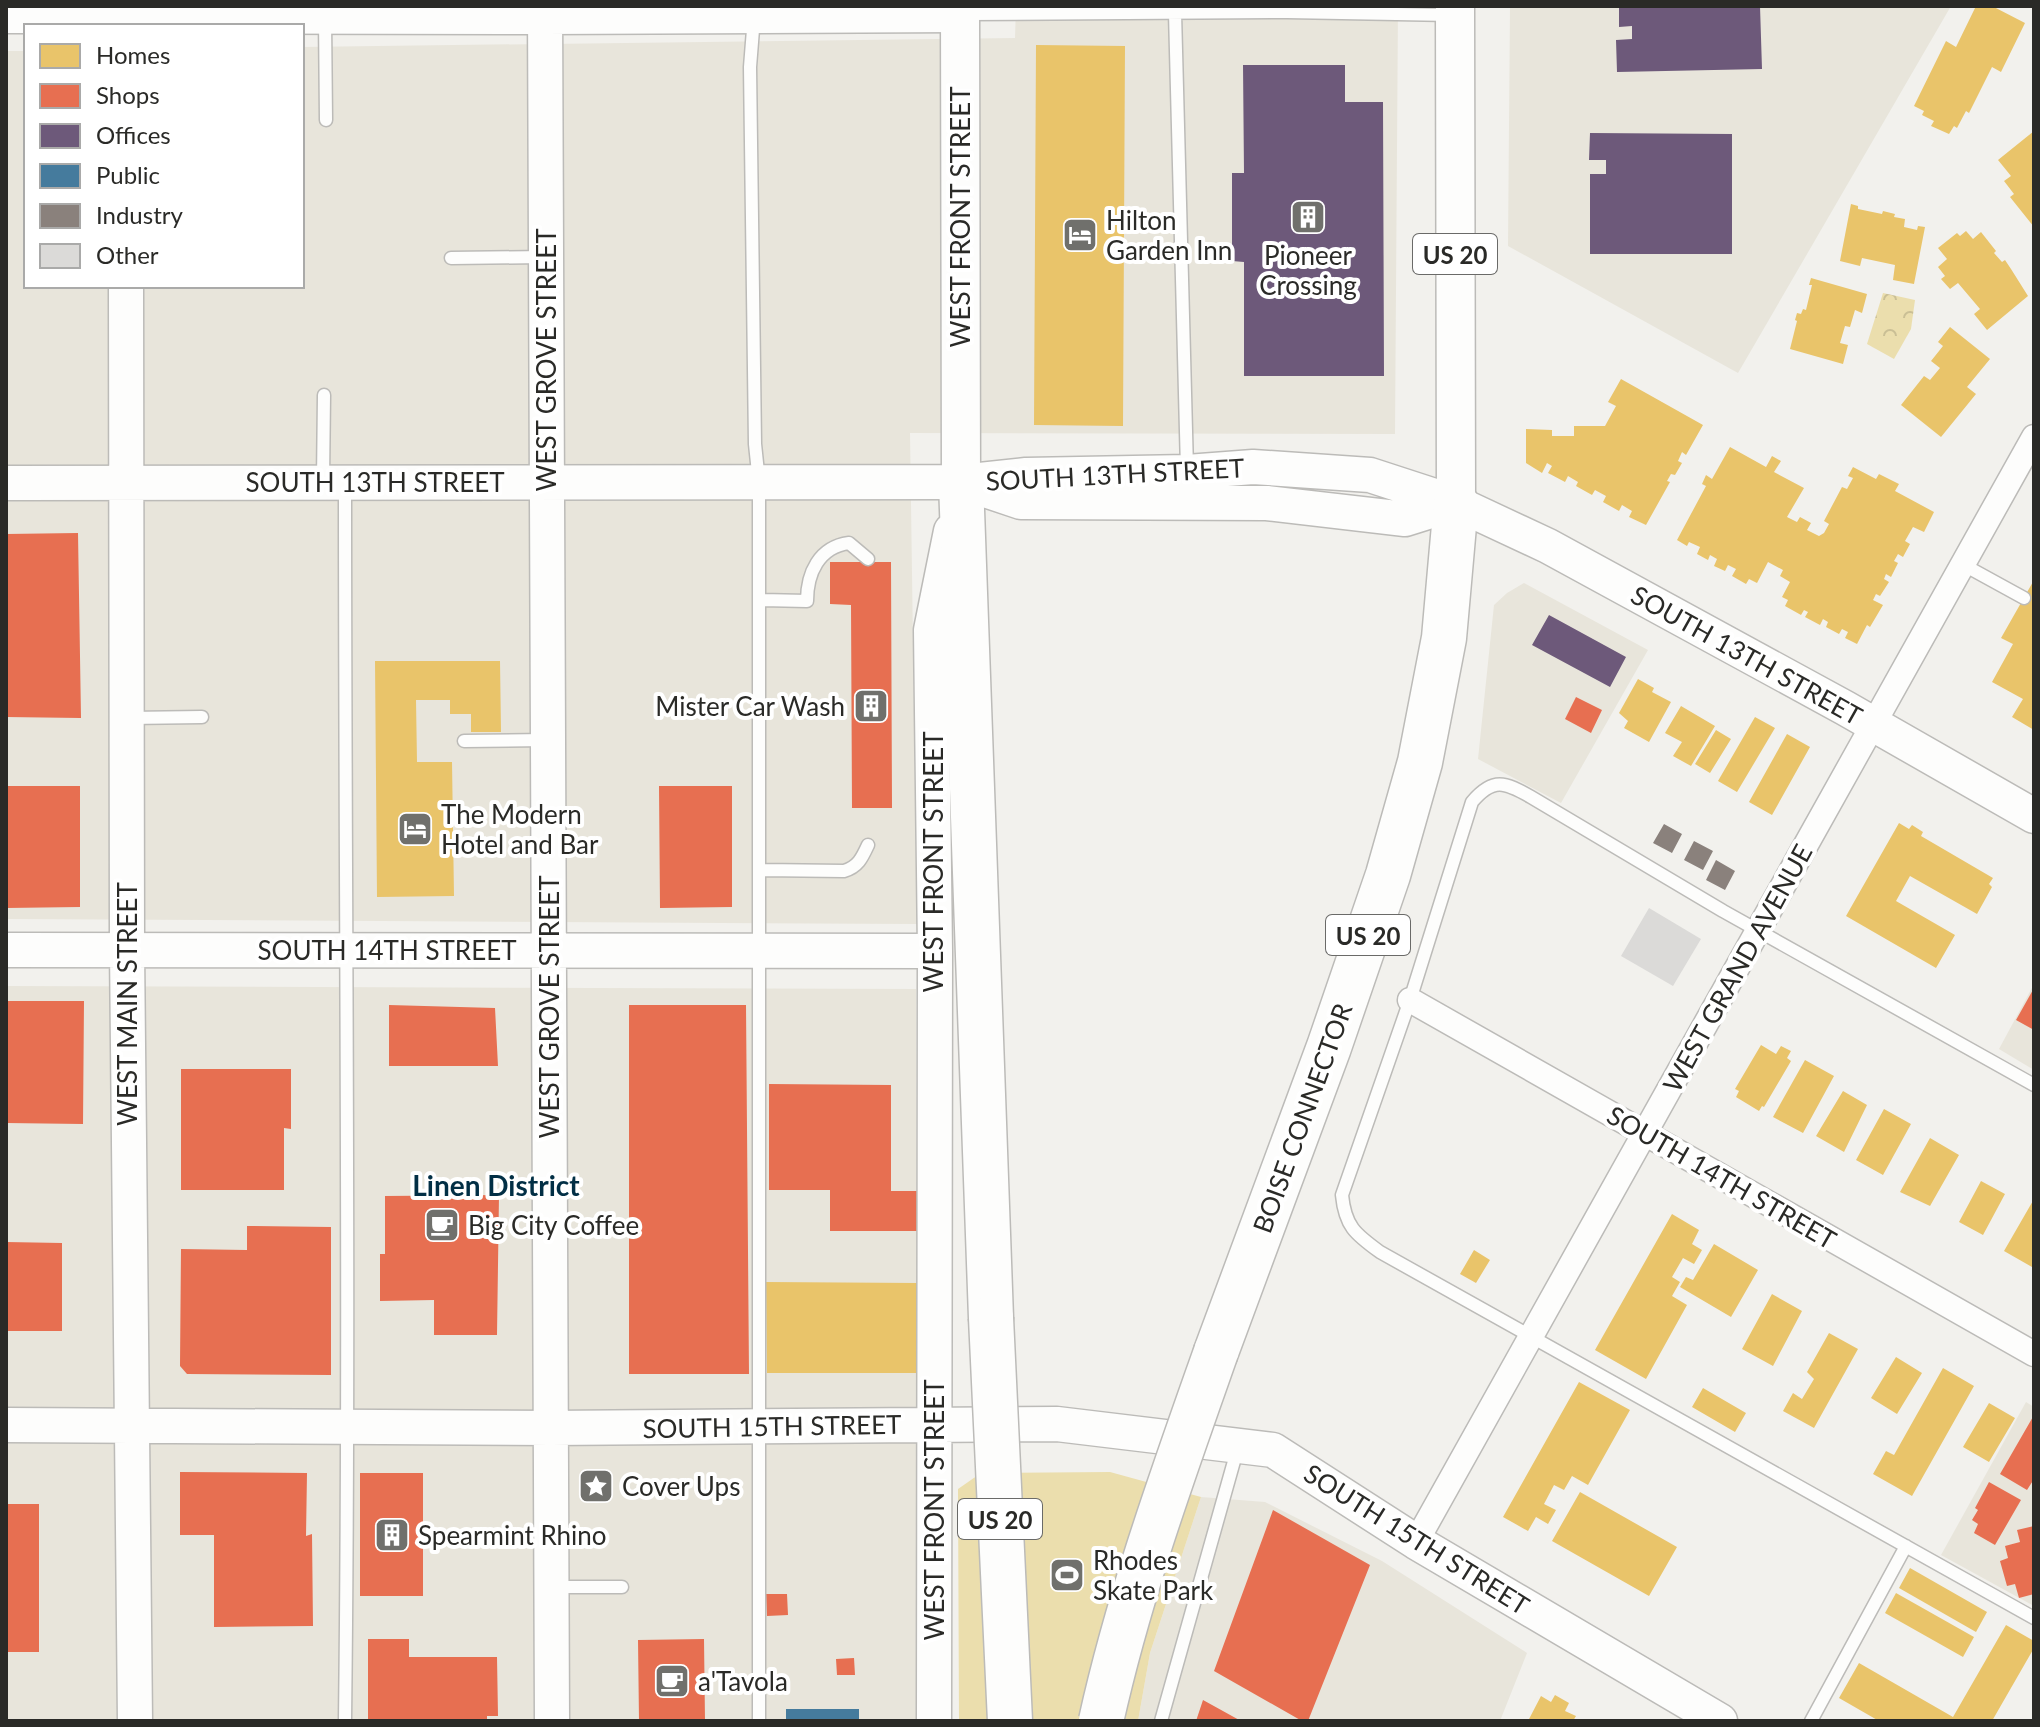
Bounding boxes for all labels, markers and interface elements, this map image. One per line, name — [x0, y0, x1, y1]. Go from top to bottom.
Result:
legend — [24, 24, 304, 288]
text: Homes — [96, 40, 170, 69]
text: Shops — [96, 80, 160, 109]
street label: WEST FRONT STREET — [944, 86, 976, 348]
text: Offices — [96, 120, 171, 149]
text: Public — [96, 160, 160, 189]
building icon: Pioneer Crossing — [1289, 198, 1327, 236]
text: Industry — [96, 200, 183, 229]
place label: Hilton Garden Inn — [1106, 204, 1232, 266]
hotel icon: Hilton Garden Inn — [1061, 216, 1099, 254]
street label: WEST GROVE STREET — [530, 228, 562, 492]
road number: US 20 — [1413, 234, 1497, 274]
place label: Pioneer Crossing — [1259, 239, 1357, 301]
text: Other — [96, 240, 159, 269]
street label: SOUTH 13TH STREET — [985, 451, 1245, 497]
street label: SOUTH 13TH STREET — [245, 466, 505, 498]
street label: SOUTH 13TH STREET — [1626, 578, 1868, 732]
building icon: Mister Car Wash — [852, 687, 890, 725]
place label: Mister Car Wash — [655, 690, 845, 722]
street label: WEST FRONT STREET — [917, 731, 949, 993]
place label: The Modern Hotel and Bar — [441, 798, 599, 860]
hotel icon: The Modern Hotel and Bar — [396, 810, 434, 848]
street label: WEST GRAND AVENUE — [1656, 839, 1818, 1097]
street label: WEST GROVE STREET — [533, 875, 565, 1139]
street label: WEST MAIN STREET — [111, 882, 143, 1126]
road number: US 20 — [1326, 915, 1410, 955]
street label: SOUTH 14TH STREET — [257, 934, 517, 966]
street label: BOISE CONNECTOR — [1246, 998, 1359, 1237]
street label: SOUTH 14TH STREET — [1602, 1098, 1842, 1256]
district label: Linen District — [412, 1168, 580, 1202]
cafe icon: Big City Coffee — [423, 1206, 461, 1244]
place label: Big City Coffee — [468, 1209, 639, 1241]
street label: WEST FRONT STREET — [918, 1379, 950, 1641]
street label: SOUTH 15TH STREET — [642, 1408, 902, 1444]
street label: SOUTH 15TH STREET — [1299, 1457, 1535, 1621]
place icon: Cover Ups — [577, 1467, 615, 1505]
place label: Cover Ups — [622, 1470, 740, 1502]
road number: US 20 — [958, 1499, 1042, 1539]
building icon: Spearmint Rhino — [373, 1516, 411, 1554]
place label: Spearmint Rhino — [418, 1519, 607, 1551]
place label: Rhodes Skate Park — [1093, 1544, 1214, 1606]
sports icon: Rhodes Skate Park — [1048, 1556, 1086, 1594]
cafe icon: a'Tavola — [653, 1662, 691, 1700]
place label: a'Tavola — [698, 1665, 788, 1697]

